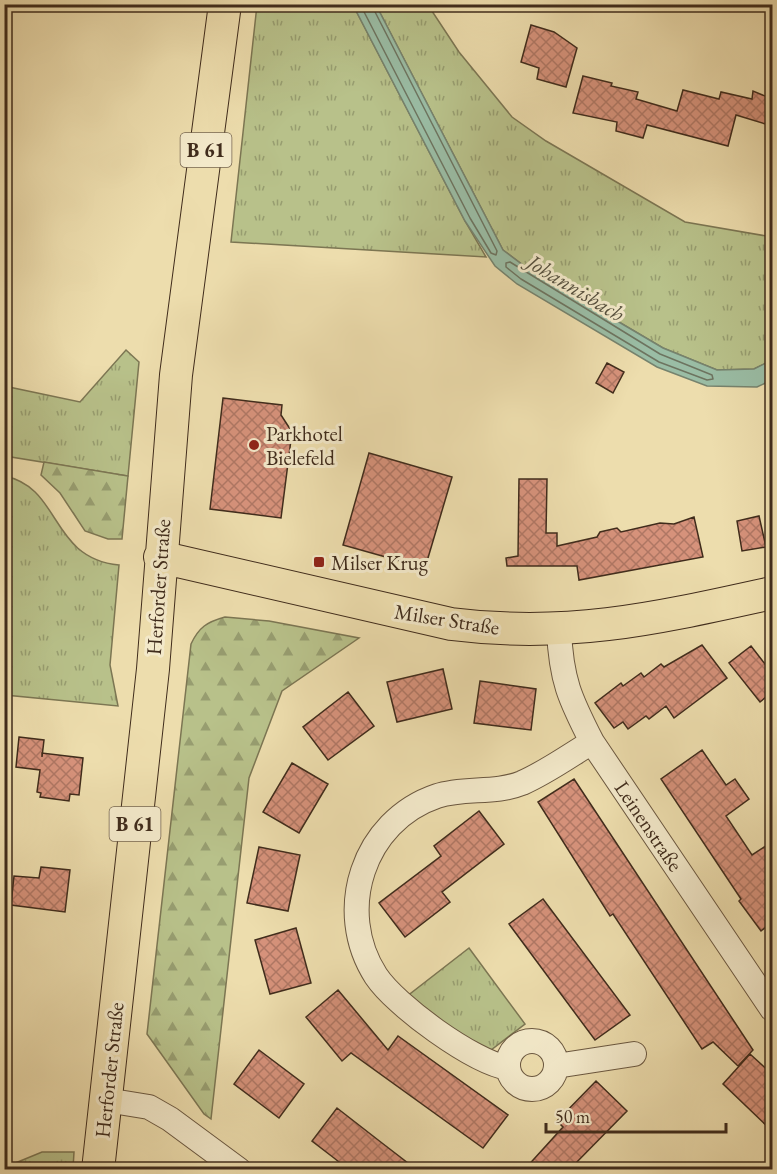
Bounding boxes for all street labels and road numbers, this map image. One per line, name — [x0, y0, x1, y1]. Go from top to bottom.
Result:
road number: B 61 — [180, 133, 232, 167]
street label: Herforder Straße — [140, 518, 176, 656]
street label: Milser Straße — [393, 597, 501, 641]
street label: Leinenstraße — [609, 776, 689, 876]
road number: B 61 — [110, 807, 160, 841]
street label: Herforder Straße — [88, 1001, 130, 1139]

